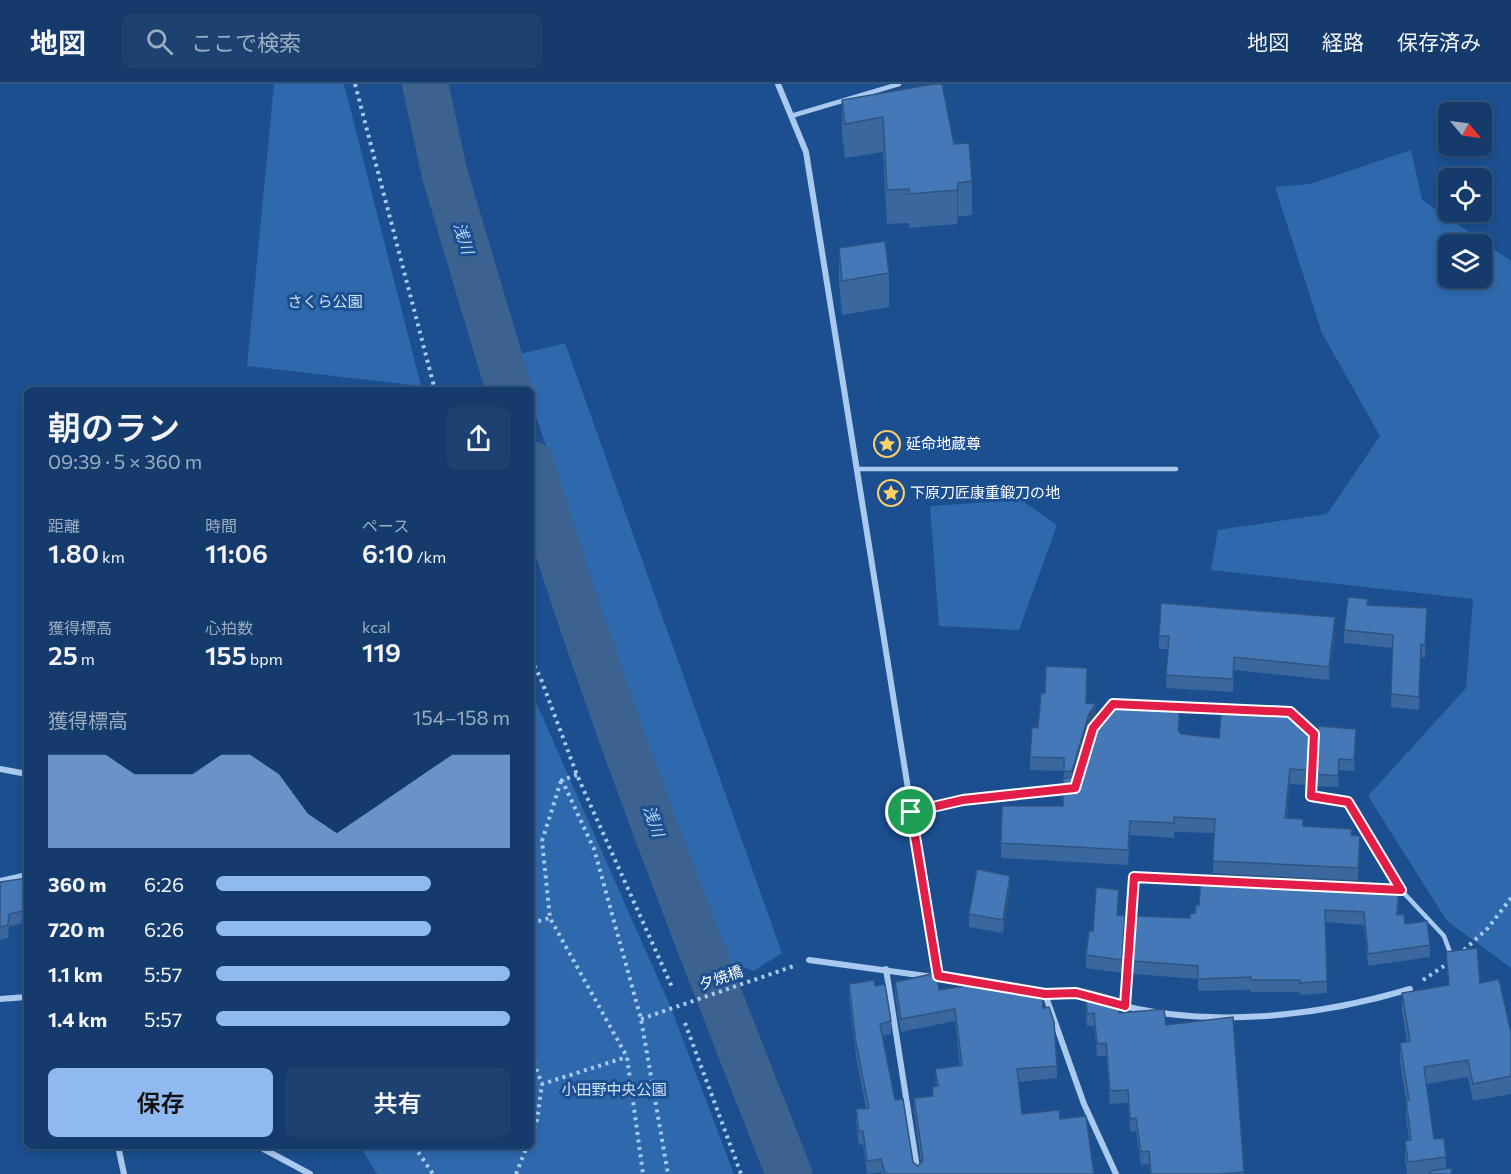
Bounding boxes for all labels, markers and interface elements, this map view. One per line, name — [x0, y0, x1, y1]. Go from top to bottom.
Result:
search box — [122, 14, 542, 68]
text: 地図 — [30, 25, 86, 59]
icon: search — [143, 25, 176, 58]
text: ここで検索 — [191, 29, 301, 56]
text: 地図 — [1247, 29, 1289, 54]
text: 経路 — [1322, 29, 1364, 54]
text: 保存済み — [1397, 29, 1481, 54]
north arrow — [1438, 102, 1492, 156]
map controls — [1438, 102, 1492, 288]
button: locate — [1438, 168, 1492, 222]
water label: 浅川 — [451, 220, 479, 258]
button: layers — [1438, 234, 1492, 288]
park label: さくら公園 — [287, 292, 363, 310]
text: 朝のラン — [48, 406, 180, 447]
button: share — [447, 407, 510, 470]
place icon: 延命地蔵尊 — [872, 429, 902, 459]
place label: 延命地蔵尊 — [906, 434, 981, 452]
text: 09:39 · 5 × 360 m — [48, 449, 202, 473]
place icon: 下原刀匠康重鍛刀の地 — [876, 478, 906, 508]
place label: 下原刀匠康重鍛刀の地 — [910, 483, 1060, 501]
text: 距離 — [48, 516, 80, 535]
text: 時間 — [205, 516, 237, 535]
text: ペース — [362, 516, 409, 535]
text: 1.80 — [48, 537, 99, 568]
text: 11:06 — [205, 537, 268, 568]
text: 6:10 — [362, 537, 413, 568]
text: km — [99, 547, 125, 566]
text: /km — [413, 547, 446, 566]
text: kcal — [362, 617, 391, 636]
text: 獲得標高 — [48, 618, 112, 637]
text: 心拍数 — [205, 618, 253, 637]
text: 119 — [362, 636, 401, 667]
text: 25 — [48, 639, 78, 670]
text: 155 — [205, 639, 247, 670]
text: m — [78, 649, 95, 668]
text: bpm — [247, 649, 283, 668]
text: 154–158 m — [413, 705, 510, 729]
text: 獲得標高 — [48, 708, 128, 732]
pin — [885, 786, 936, 837]
icon: arrive — [894, 795, 927, 828]
water label: 浅川 — [640, 803, 670, 841]
text: 360 m — [48, 872, 107, 896]
text: 6:26 — [144, 872, 184, 896]
text: 720 m — [48, 917, 105, 941]
text: 6:26 — [144, 917, 184, 941]
street label: 夕焼橋 — [696, 961, 745, 993]
text: 1.1 km — [48, 962, 103, 986]
text: 5:57 — [144, 962, 182, 986]
text: 1.4 km — [48, 1007, 107, 1031]
text: 5:57 — [144, 1007, 182, 1031]
button: 保存 — [48, 1068, 273, 1137]
button: 共有 — [285, 1068, 510, 1137]
park label: 小田野中央公園 — [561, 1080, 667, 1098]

